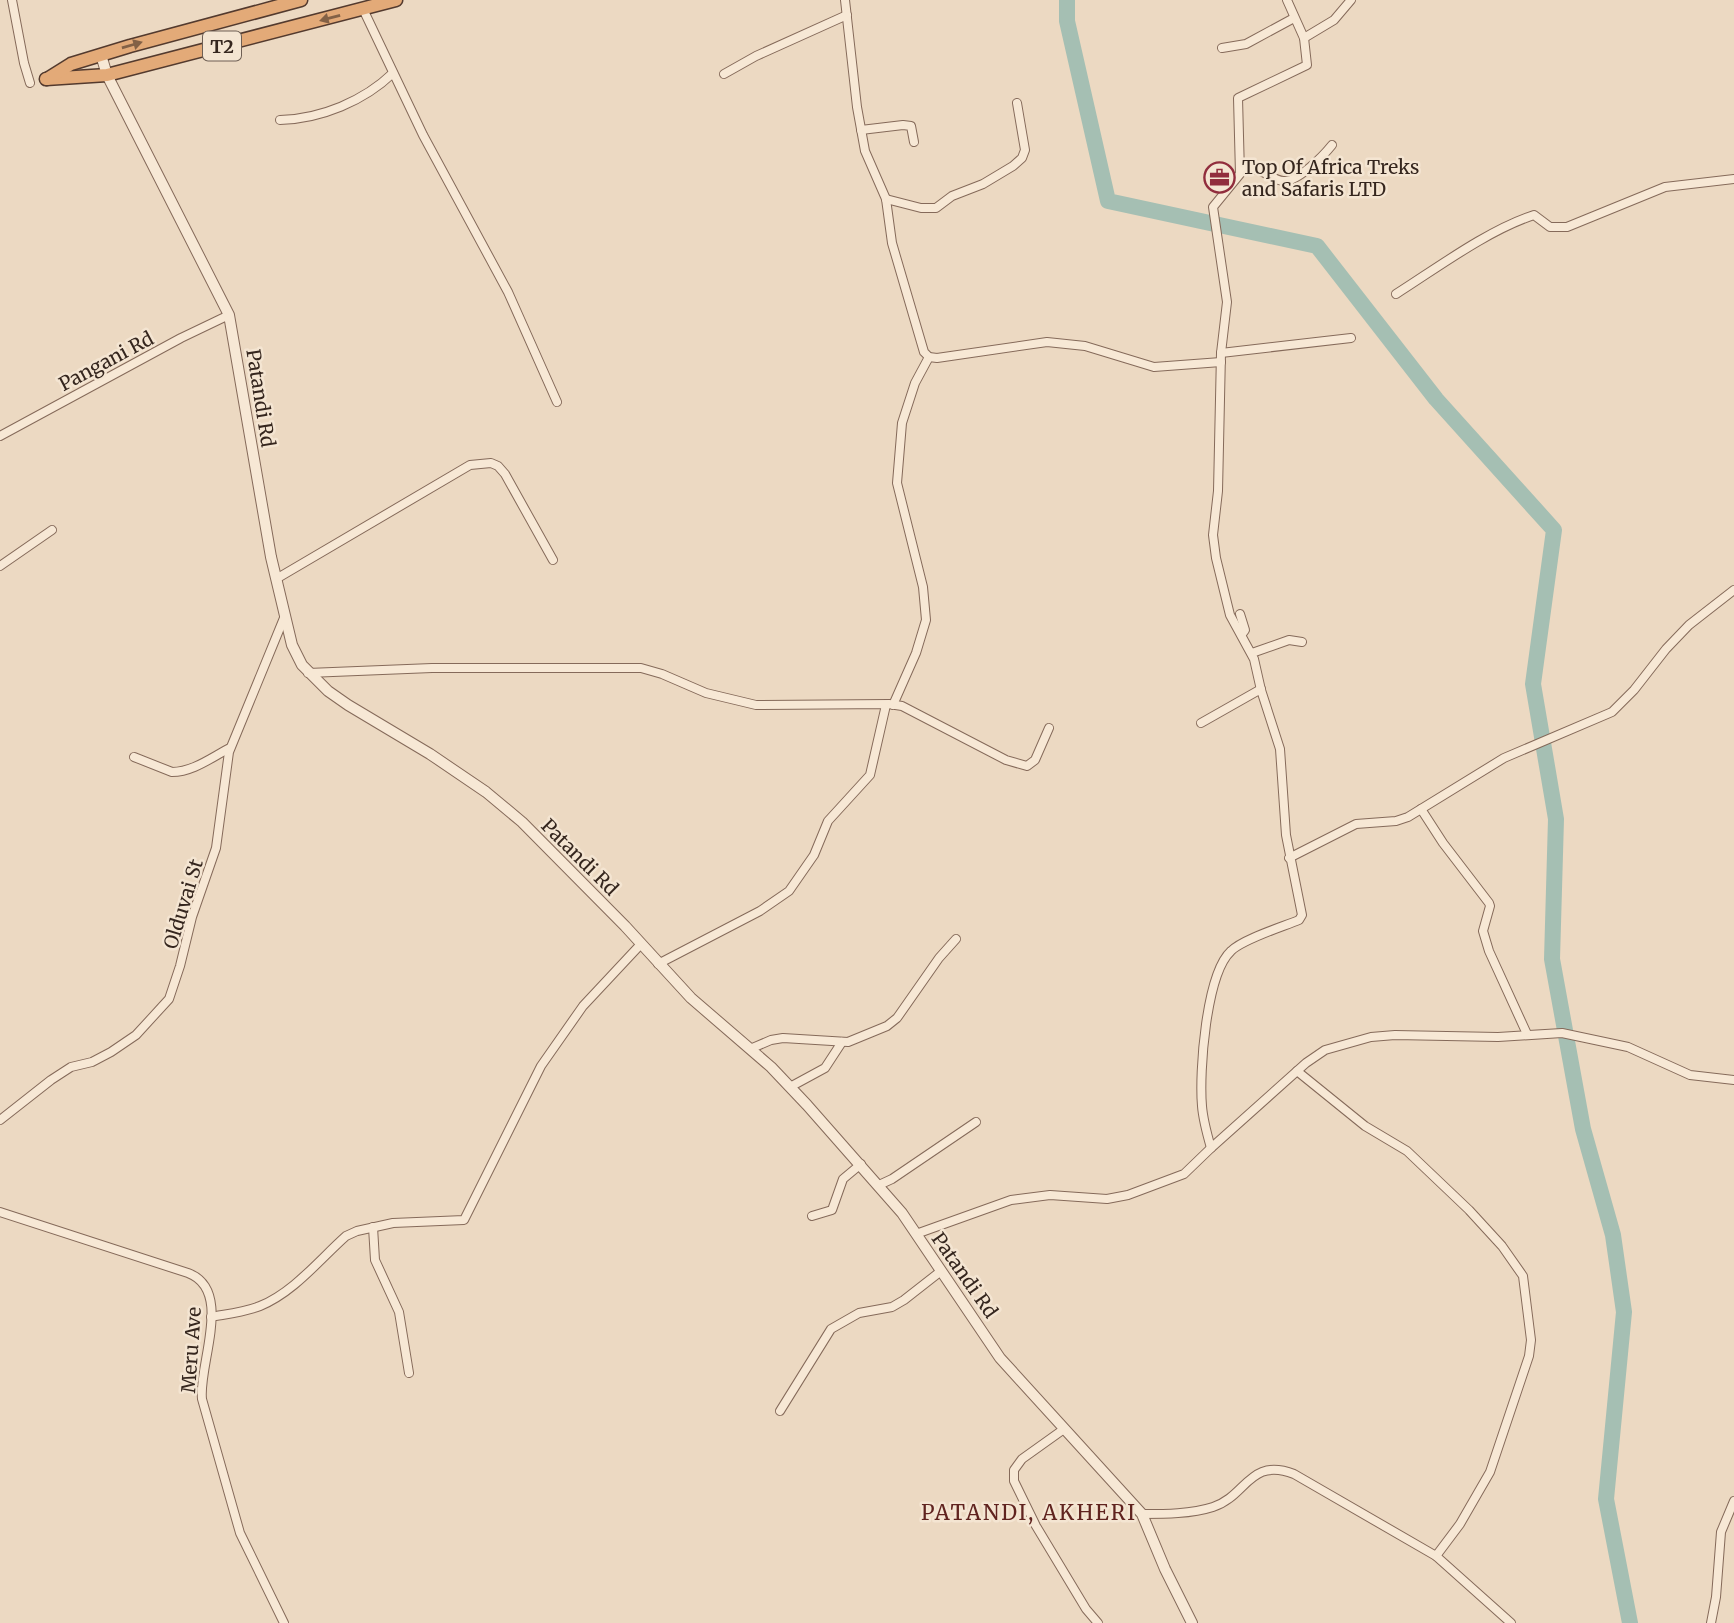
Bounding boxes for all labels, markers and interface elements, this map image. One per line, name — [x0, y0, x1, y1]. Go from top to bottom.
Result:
one-way arrow — [319, 13, 341, 24]
road number: T2 — [203, 32, 241, 60]
one-way arrow — [122, 40, 143, 50]
place label: Top Of Africa Treks and Safaris LTD — [1242, 155, 1419, 201]
office icon: Top Of Africa Treks and Safaris LTD — [1202, 161, 1236, 195]
street label: Pangani Rd — [54, 326, 158, 396]
street label: Patandi Rd — [241, 347, 281, 449]
street label: Patandi Rd — [537, 814, 623, 900]
street label: Olduvai St — [158, 856, 208, 952]
street label: Patandi Rd — [927, 1228, 1003, 1322]
street label: Meru Ave — [176, 1306, 206, 1394]
district label: PATANDI, AKHERI — [921, 1499, 1137, 1526]

